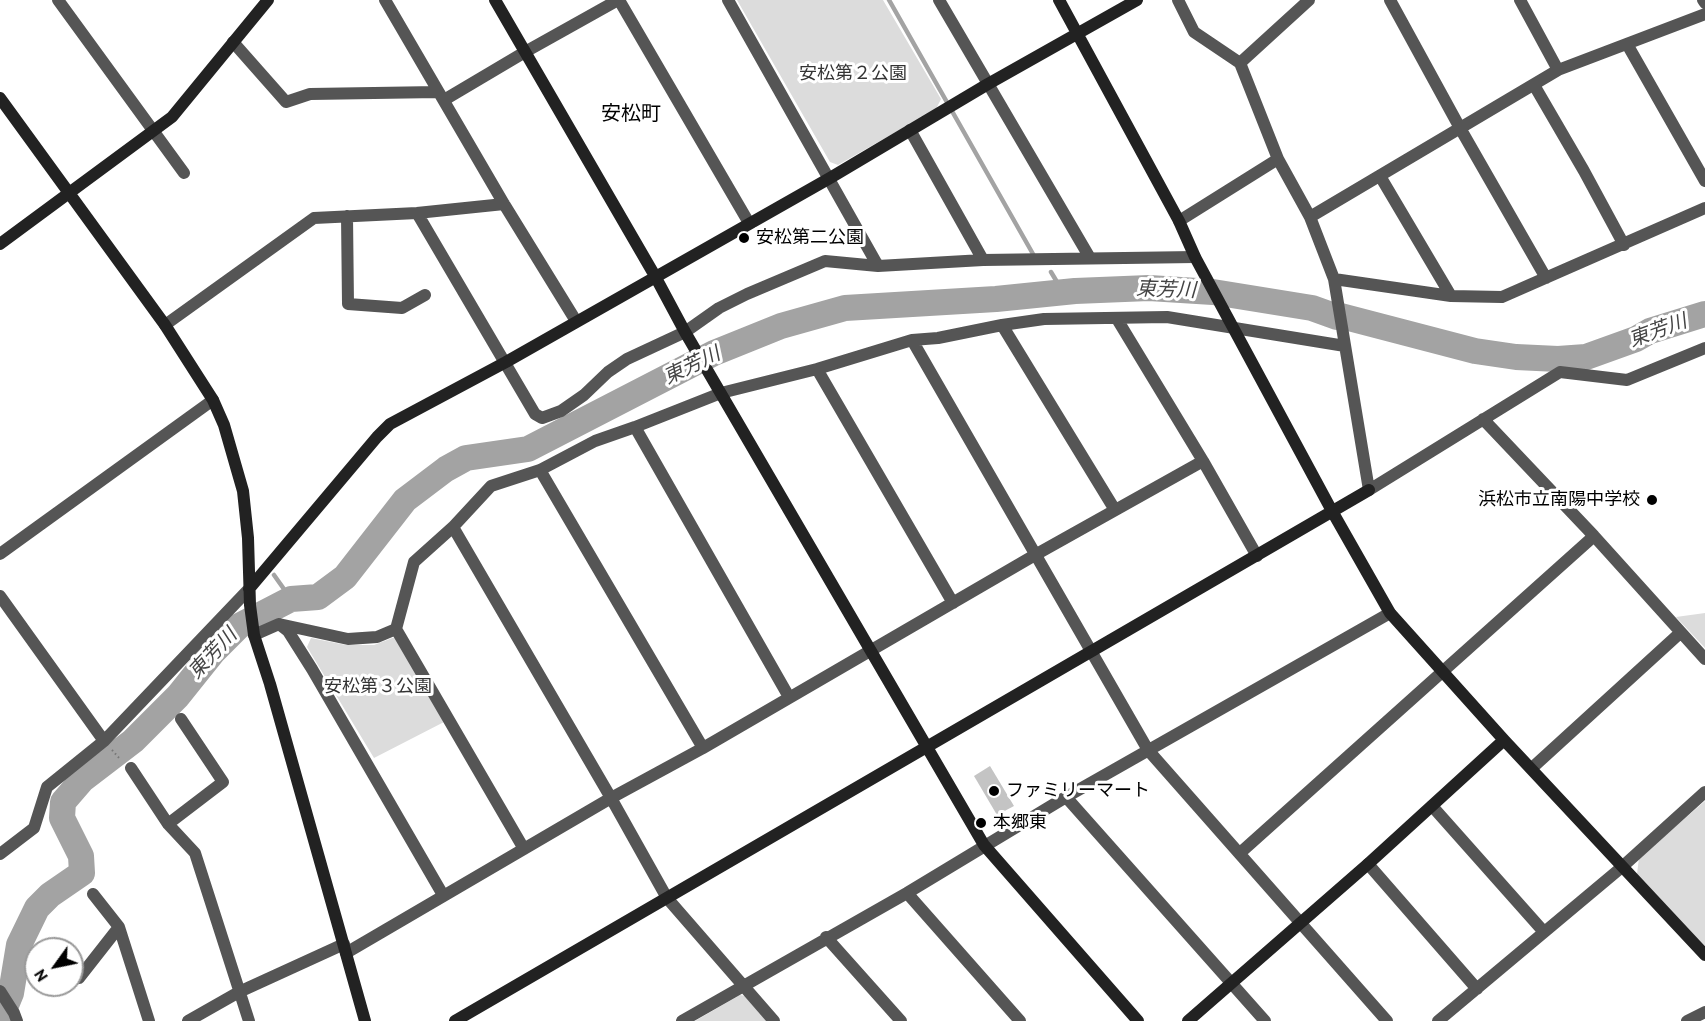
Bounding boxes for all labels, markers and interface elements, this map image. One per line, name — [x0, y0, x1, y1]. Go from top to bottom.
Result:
park label: 安松第２公園 — [799, 63, 907, 85]
district label: 安松町 — [601, 102, 661, 126]
place label: 安松第二公園 — [756, 227, 864, 249]
marker: 安松第二公園 — [737, 231, 751, 245]
water label: 東芳川 — [1136, 277, 1196, 303]
water label: 東芳川 — [1626, 309, 1690, 353]
water label: 東芳川 — [660, 342, 724, 390]
place label: 浜松市立南陽中学校 — [1478, 489, 1640, 511]
marker: 浜松市立南陽中学校 — [1645, 493, 1659, 507]
water label: 東芳川 — [184, 624, 242, 684]
park label: 安松第３公園 — [324, 676, 432, 698]
place label: ファミリーマート — [1006, 780, 1150, 802]
marker: ファミリーマート — [987, 784, 1001, 798]
place label: 本郷東 — [993, 812, 1047, 834]
marker: 本郷東 — [974, 816, 988, 830]
north arrow — [24, 937, 84, 997]
text: N — [29, 966, 52, 986]

